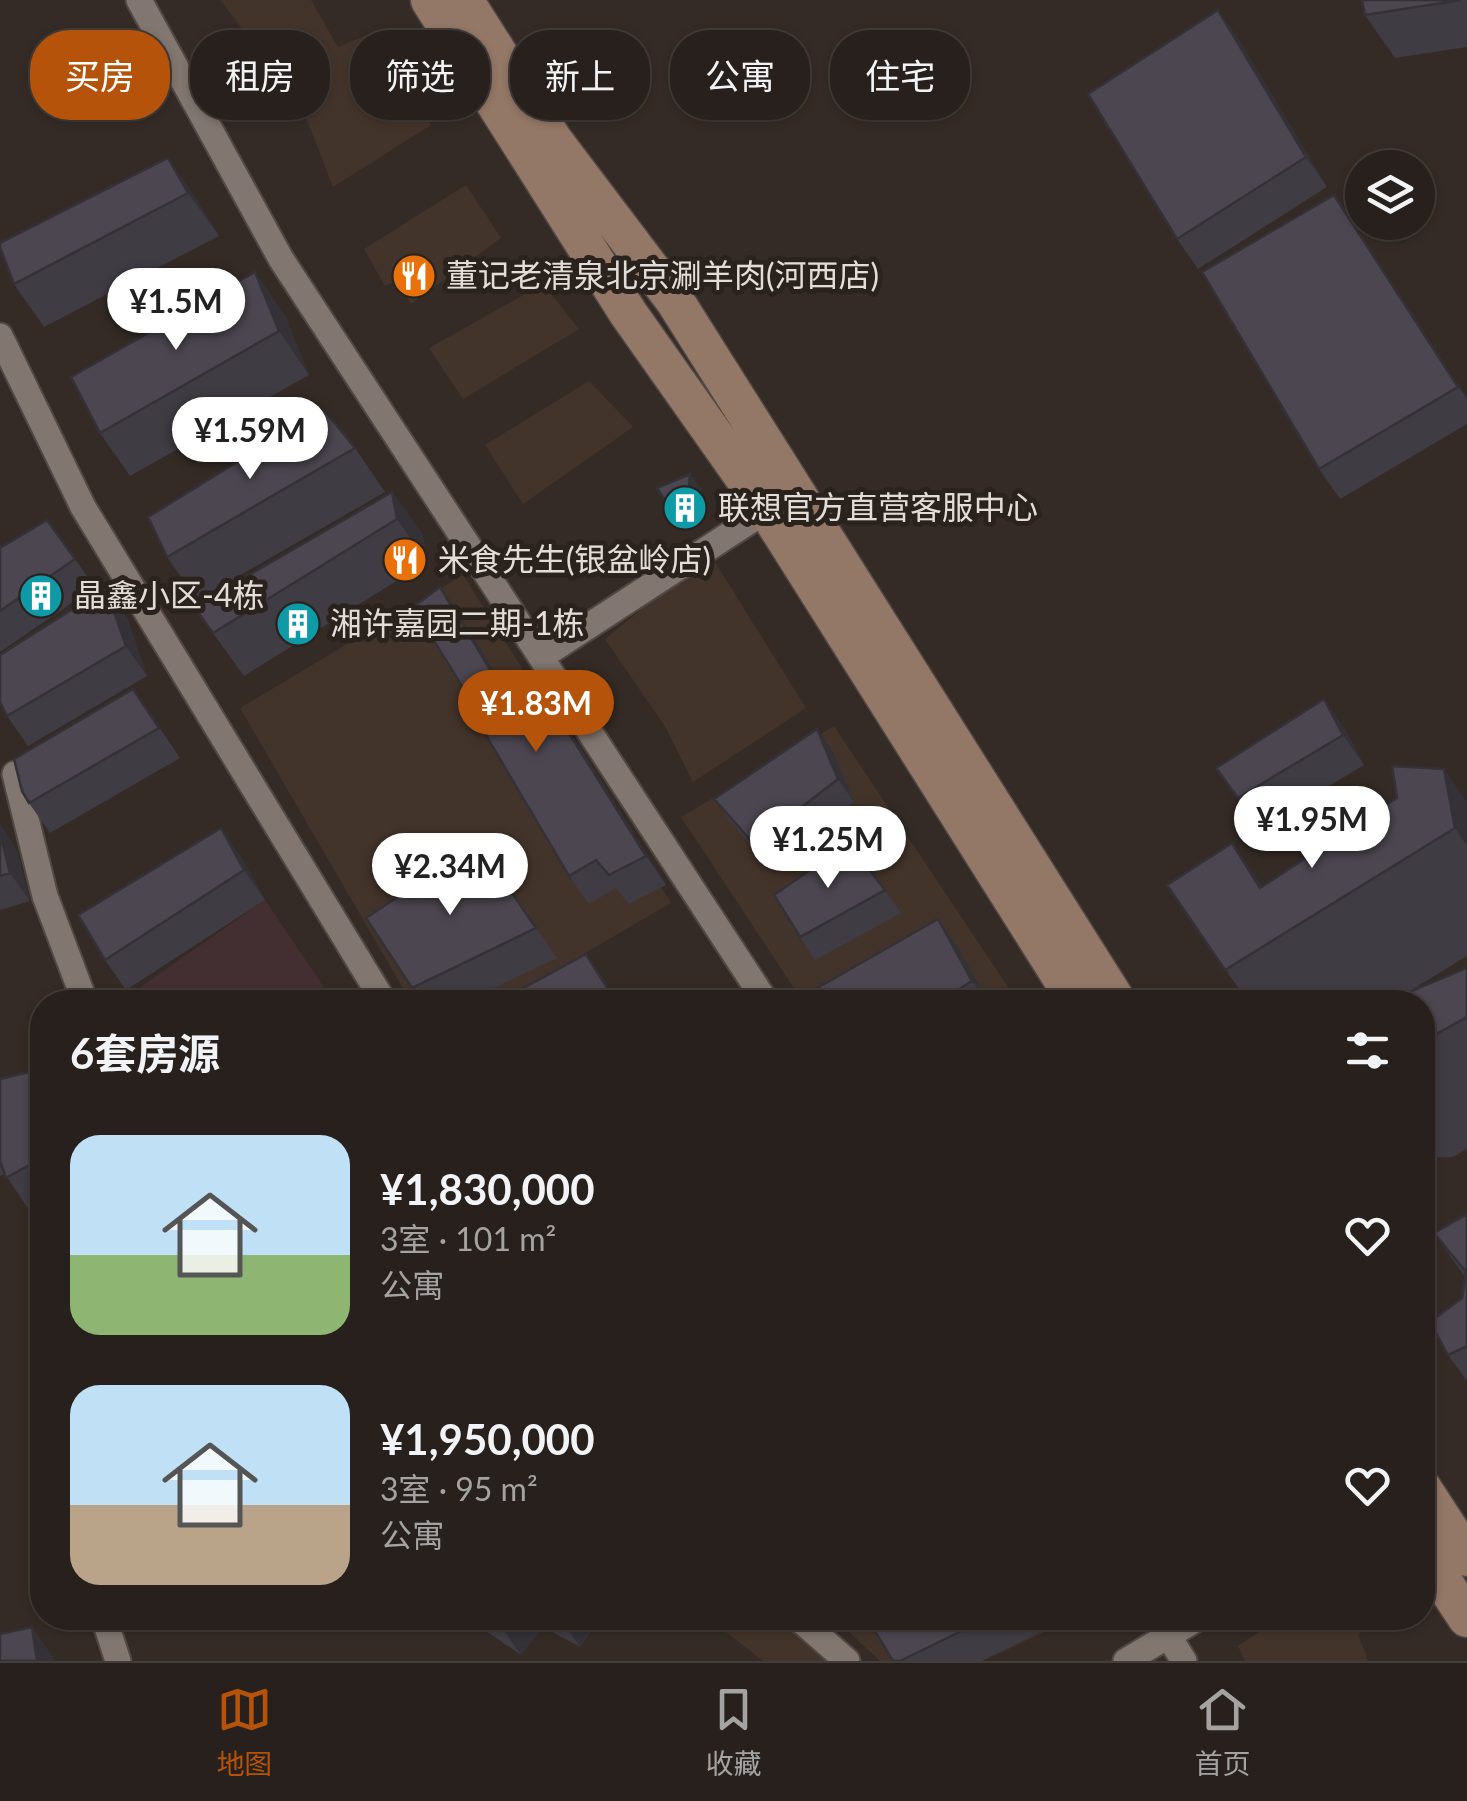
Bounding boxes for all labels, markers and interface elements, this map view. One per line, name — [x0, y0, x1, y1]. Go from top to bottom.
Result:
chip: 买房 — [30, 30, 170, 120]
chip: 租房 — [190, 30, 330, 120]
chip: 筛选 — [350, 30, 490, 120]
chip: 新上 — [510, 30, 650, 120]
chip: 公寓 — [670, 30, 810, 120]
chip: 住宅 — [830, 30, 970, 120]
map controls — [1345, 150, 1435, 240]
button: layers — [1345, 150, 1435, 240]
restaurant icon: 董记老清泉北京涮羊肉(河西店) — [391, 253, 437, 299]
place label: 董记老清泉北京涮羊肉(河西店) — [446, 255, 879, 294]
pin: ¥1.5M — [106, 268, 246, 353]
text: ¥1.5M — [129, 281, 223, 320]
pin: ¥1.59M — [169, 397, 331, 482]
text: ¥1.59M — [194, 410, 306, 449]
building icon: 联想官方直营客服中心 — [662, 485, 708, 531]
place label: 联想官方直营客服中心 — [718, 487, 1038, 526]
restaurant icon: 米食先生(银盆岭店) — [382, 537, 428, 583]
place label: 米食先生(银盆岭店) — [438, 539, 711, 578]
building icon: 晶鑫小区-4栋 — [18, 573, 64, 619]
place label: 晶鑫小区-4栋 — [74, 575, 264, 614]
building icon: 湘许嘉园二期-1栋 — [275, 601, 321, 647]
place label: 湘许嘉园二期-1栋 — [330, 603, 584, 642]
pin: ¥1.83M — [455, 670, 617, 755]
text: ¥1.83M — [480, 683, 592, 722]
pin: ¥1.95M — [1231, 786, 1393, 871]
text: ¥1.95M — [1256, 799, 1368, 838]
pin: ¥1.25M — [747, 806, 909, 891]
text: ¥1.25M — [772, 819, 884, 858]
pin: ¥2.34M — [369, 833, 531, 918]
text: ¥2.34M — [394, 846, 506, 885]
icon: filters — [1340, 1023, 1395, 1078]
text: 6套房源 — [70, 1028, 220, 1078]
text: ¥1,830,000 — [380, 1164, 595, 1214]
icon: home — [150, 1175, 270, 1295]
icon: heart — [1340, 1208, 1395, 1263]
text: 3室 · 101 m² — [380, 1219, 556, 1258]
text: 公寓 — [380, 1265, 444, 1304]
text: ¥1,950,000 — [380, 1414, 595, 1464]
icon: home — [150, 1425, 270, 1545]
icon: heart — [1340, 1458, 1395, 1513]
text: 3室 · 95 m² — [380, 1469, 538, 1508]
text: 公寓 — [380, 1515, 444, 1554]
tab: 地图 — [216, 1682, 273, 1782]
tab: 收藏 — [705, 1682, 762, 1782]
tab: 首页 — [1194, 1682, 1251, 1782]

